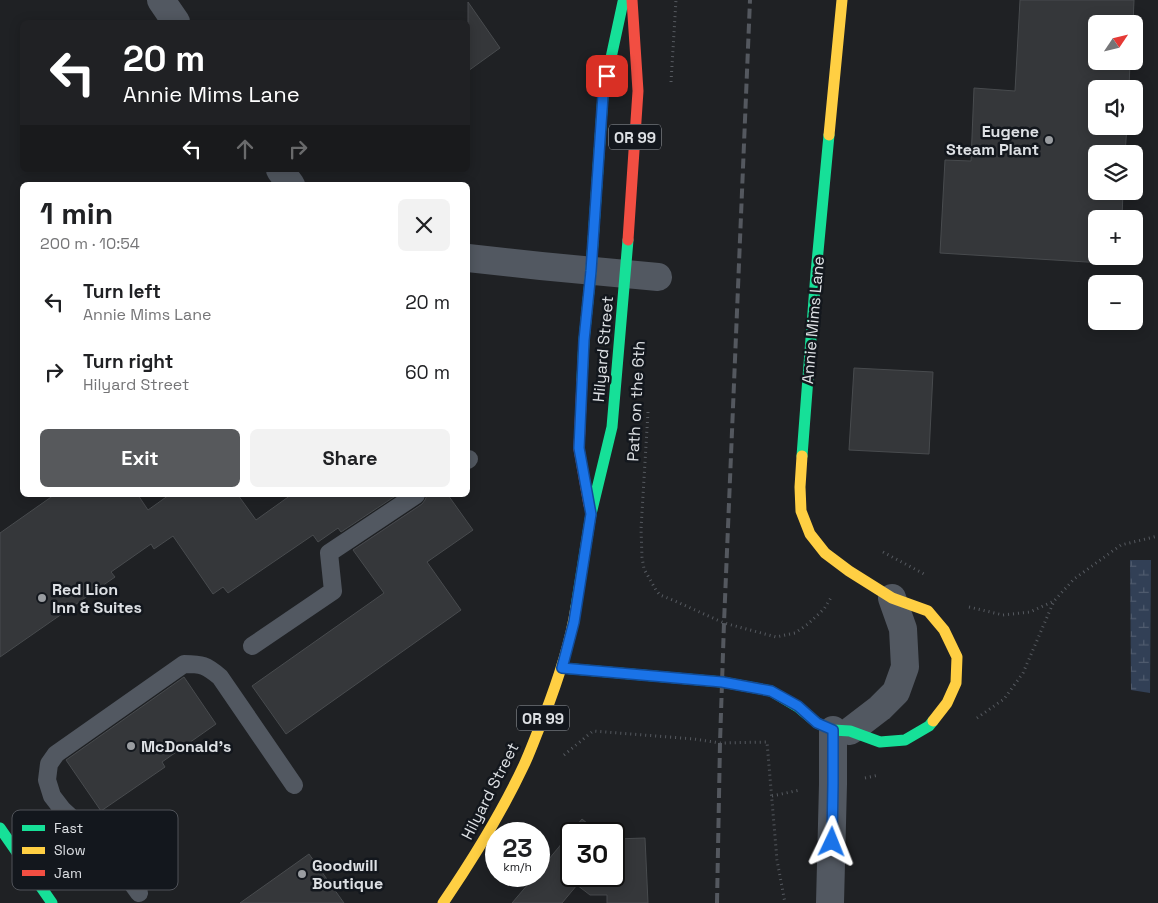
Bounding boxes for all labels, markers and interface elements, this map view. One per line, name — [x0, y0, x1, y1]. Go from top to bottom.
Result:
north arrow — [1088, 15, 1142, 70]
map controls — [1088, 15, 1143, 330]
text: 20 m — [123, 37, 205, 81]
icon: left — [40, 40, 105, 105]
pin — [586, 55, 628, 97]
icon: arrive — [593, 62, 621, 90]
text: Annie Mims Lane — [123, 80, 300, 108]
button: sound — [1088, 80, 1143, 135]
place label: Eugene Steam Plant — [946, 121, 1039, 160]
road number: OR 99 — [609, 124, 661, 150]
marker: Eugene Steam Plant — [1043, 134, 1055, 146]
icon: left — [178, 135, 206, 163]
icon: ahead — [231, 135, 259, 163]
icon: right — [284, 135, 312, 163]
button: layers — [1088, 145, 1143, 200]
text: 1 min — [40, 194, 113, 233]
button: close — [398, 199, 450, 251]
button: + — [1088, 210, 1143, 265]
text: 200 m · 10:54 — [40, 233, 140, 254]
street label: Annie Mims Lane — [797, 255, 829, 385]
button: − — [1088, 275, 1143, 330]
text: Turn left — [83, 279, 161, 304]
icon: left — [40, 288, 68, 316]
text: 20 m — [405, 290, 450, 315]
street label: Hilyard Street — [588, 295, 618, 403]
text: Annie Mims Lane — [83, 304, 211, 325]
street label: Path on the 6th — [622, 340, 650, 462]
text: Turn right — [83, 349, 173, 374]
icon: right — [40, 358, 68, 386]
text: 60 m — [405, 360, 450, 385]
text: Hilyard Street — [83, 374, 189, 395]
button: Exit — [40, 429, 240, 487]
button: Share — [250, 429, 450, 487]
place label: Red Lion Inn & Suites — [52, 579, 142, 618]
marker: Red Lion Inn & Suites — [36, 592, 48, 604]
road number: OR 99 — [517, 706, 569, 730]
place label: McDonald's — [141, 736, 231, 757]
street label: Hilyard Street — [456, 739, 524, 843]
marker: McDonald's — [125, 740, 137, 752]
legend — [12, 810, 178, 890]
position arrow — [805, 815, 857, 867]
text: Fast — [54, 819, 83, 837]
speed limit sign: 30 — [560, 822, 625, 887]
text: 23 — [502, 832, 533, 864]
text: Slow — [54, 841, 86, 859]
place label: Goodwill Boutique — [312, 855, 383, 894]
text: km/h — [503, 859, 532, 875]
text: Jam — [54, 864, 82, 882]
marker: Goodwill Boutique — [296, 868, 308, 880]

